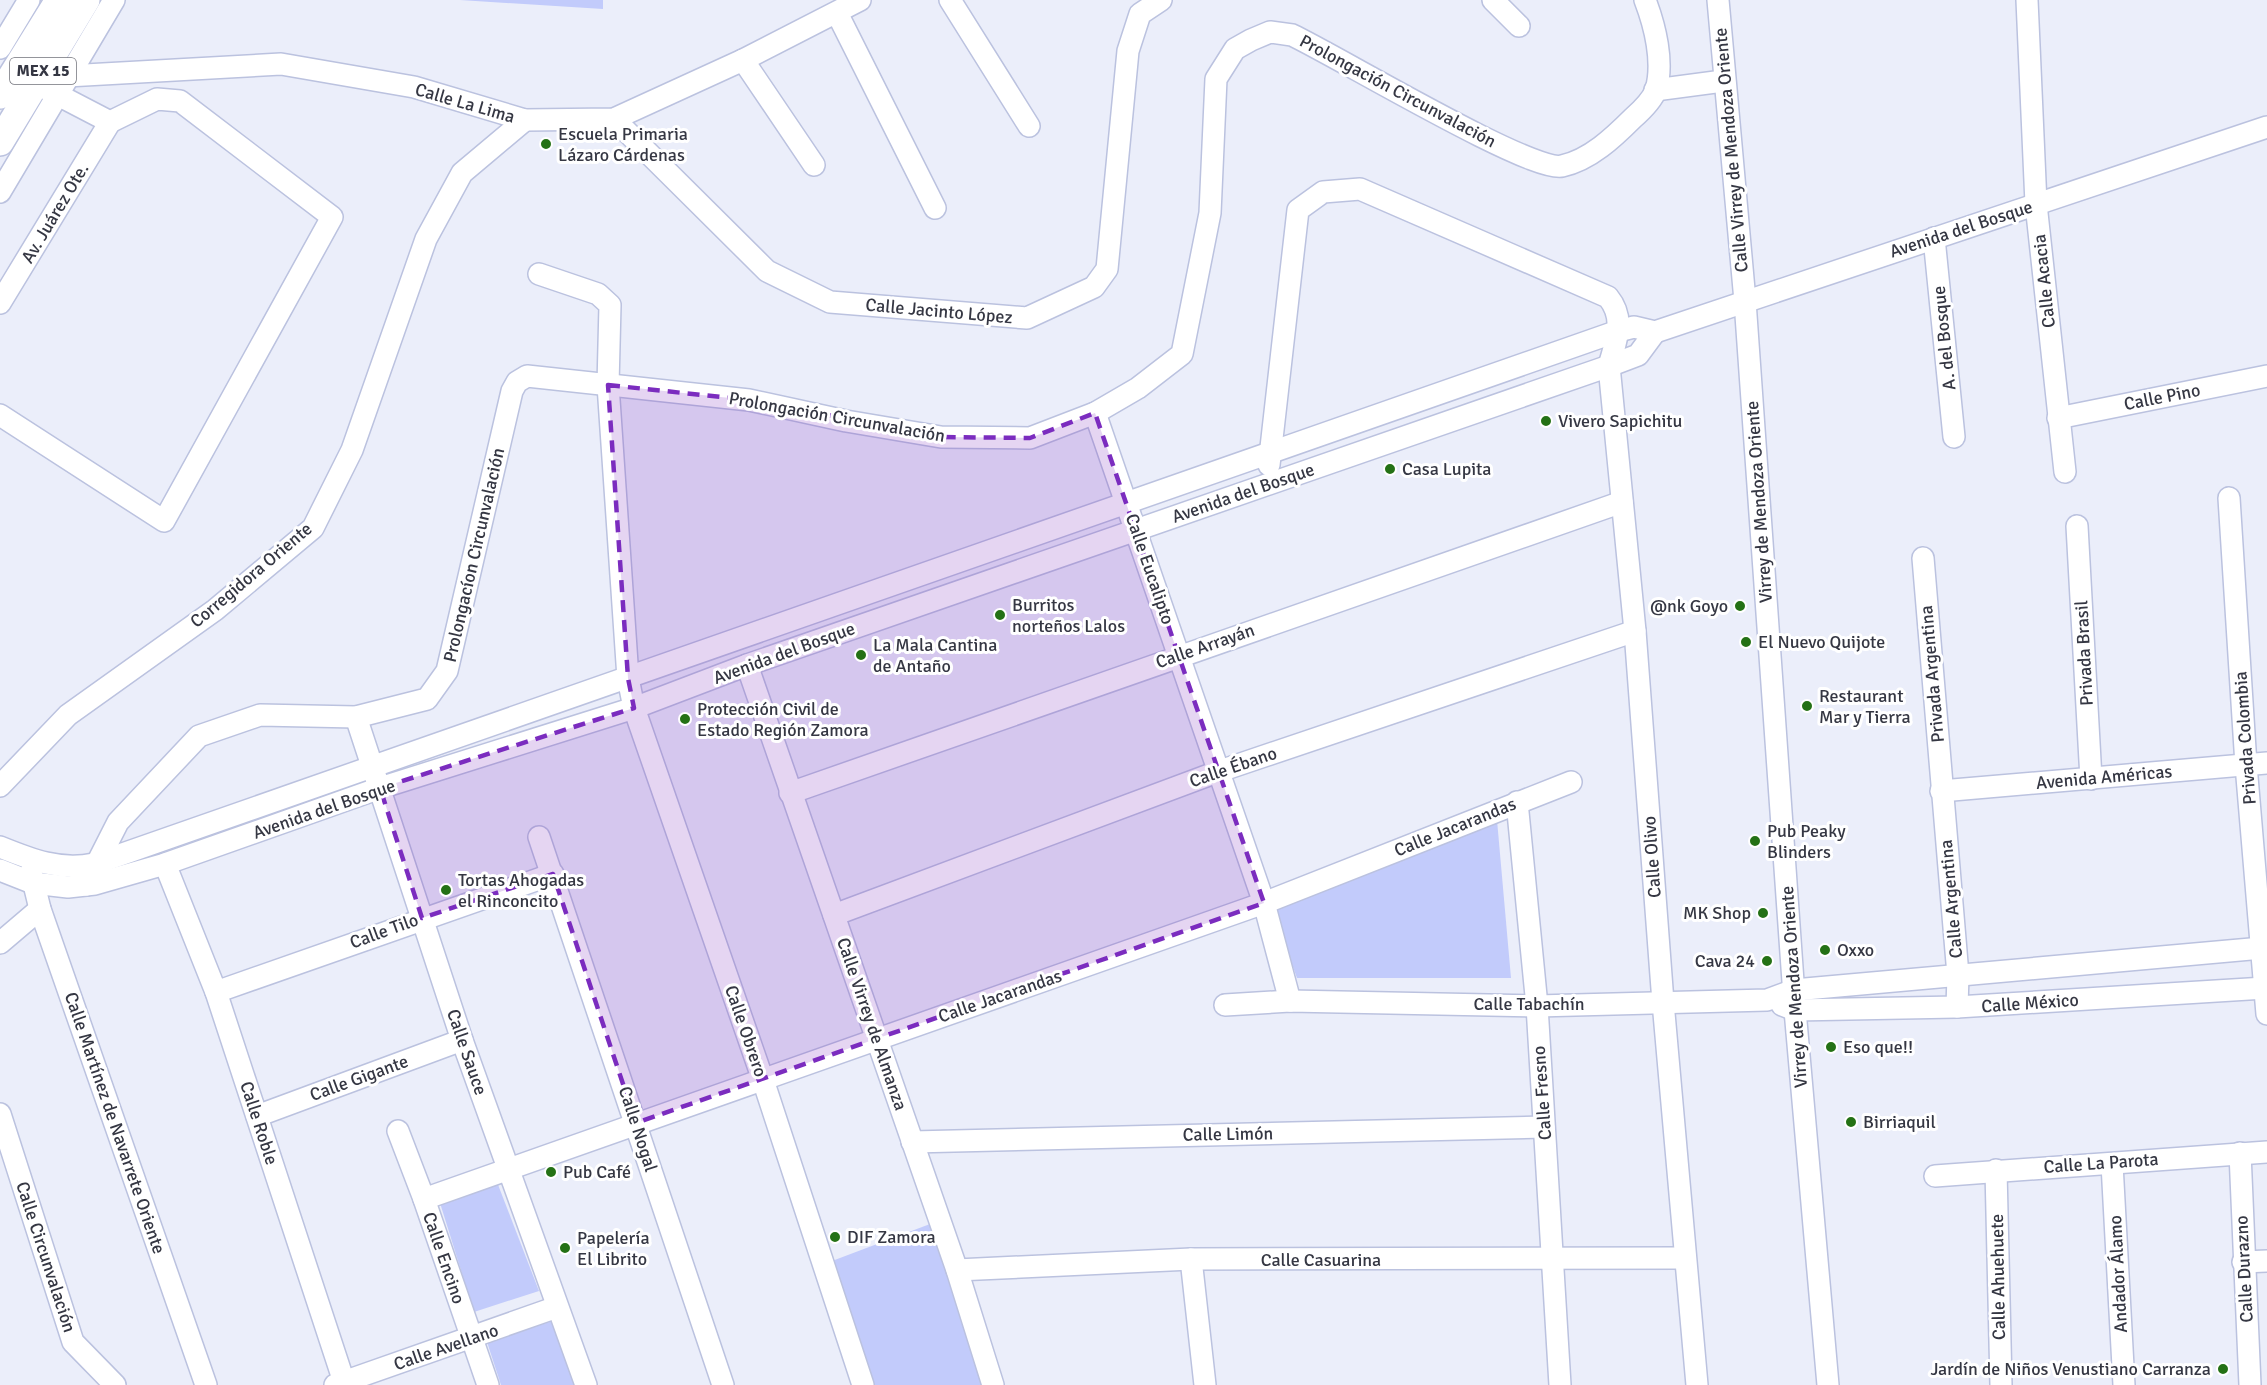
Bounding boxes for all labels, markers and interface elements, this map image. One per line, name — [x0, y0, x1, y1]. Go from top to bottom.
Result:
street label: Calle Virrey de Mendoza Oriente — [1709, 27, 1753, 273]
street label: Prolongación Circunvalación — [1296, 30, 1500, 152]
road number: MEX 15 — [10, 58, 76, 84]
street label: Calle La Lima — [413, 78, 517, 128]
place label: Escuela Primaria Lázaro Cárdenas — [558, 123, 688, 166]
marker: Escuela Primaria Lázaro Cárdenas — [539, 137, 553, 151]
street label: Av. Juárez Ote. — [17, 159, 93, 267]
street label: Avenida del Bosque — [1887, 195, 2035, 263]
street label: Calle Acacia — [2028, 233, 2060, 329]
street label: A. del Bosque — [1928, 285, 1960, 391]
street label: Calle Jacinto López — [865, 294, 1013, 328]
street label: Calle Pino — [2122, 379, 2202, 415]
street label: Prolongación Circunvalación — [727, 387, 947, 447]
street label: Virrey de Mendoza Oriente — [1741, 400, 1777, 604]
place label: Vivero Sapichitu — [1558, 410, 1682, 432]
marker: Vivero Sapichitu — [1539, 414, 1553, 428]
street label: Prolongacíon Circunvalación — [439, 446, 509, 664]
street label: Avenida del Bosque — [1169, 458, 1317, 528]
place label: Casa Lupita — [1402, 458, 1491, 480]
marker: Casa Lupita — [1383, 462, 1397, 476]
street label: Calle Eucalipto — [1121, 511, 1179, 627]
street label: Corregidora Oriente — [186, 518, 316, 632]
place label: Burritos norteños Lalos — [1012, 594, 1125, 637]
place label: @nk Goyo — [1650, 595, 1728, 617]
marker: @nk Goyo — [1733, 599, 1747, 613]
street label: Privada Brasil — [2070, 600, 2098, 706]
street label: Privada Argentina — [1915, 605, 1949, 743]
marker: Burritos norteños Lalos — [993, 608, 1007, 622]
street label: Avenida del Bosque — [710, 617, 858, 689]
street label: Calle Arrayán — [1153, 619, 1257, 673]
place label: El Nuevo Quijote — [1758, 631, 1885, 653]
place label: La Mala Cantina de Antaño — [873, 634, 997, 677]
marker: El Nuevo Quijote — [1739, 635, 1753, 649]
marker: La Mala Cantina de Antaño — [854, 648, 868, 662]
street label: Privada Colombia — [2229, 670, 2261, 806]
place label: Restaurant Mar y Tierra — [1819, 685, 1911, 728]
place label: Protección Civil de Estado Región Zamora — [697, 698, 869, 741]
marker: Restaurant Mar y Tierra — [1800, 699, 1814, 713]
marker: Protección Civil de Estado Región Zamora — [678, 712, 692, 726]
street label: Calle Ébano — [1186, 742, 1280, 792]
street label: Avenida Américas — [2035, 760, 2173, 794]
street label: Avenida del Bosque — [250, 774, 398, 844]
street label: Calle Jacarandas — [1391, 793, 1519, 861]
street label: Calle Olivo — [1638, 815, 1666, 899]
place label: Pub Peaky Blinders — [1767, 820, 1846, 863]
marker: Pub Peaky Blinders — [1748, 834, 1762, 848]
street label: Calle Argentina — [1935, 839, 1967, 959]
place label: Tortas Ahogadas el Rinconcito — [458, 869, 584, 912]
marker: Tortas Ahogadas el Rinconcito — [439, 883, 453, 897]
street label: Virrey de Mendoza Oriente — [1776, 885, 1812, 1089]
place label: MK Shop — [1683, 902, 1751, 924]
marker: MK Shop — [1756, 906, 1770, 920]
street label: Calle Tilo — [347, 908, 421, 954]
street label: Calle Virrey de Almanza — [832, 935, 912, 1113]
place label: Oxxo — [1837, 939, 1874, 961]
marker: Oxxo — [1818, 943, 1832, 957]
place label: Cava 24 — [1695, 950, 1755, 972]
marker: Cava 24 — [1760, 954, 1774, 968]
street label: Calle Jacarandas — [935, 965, 1065, 1027]
street label: Calle Obrero — [720, 982, 772, 1080]
street label: Calle Martínez de Navarrete Oriente — [60, 989, 170, 1257]
street label: Calle México — [1981, 989, 2079, 1017]
street label: Calle Tabachín — [1473, 993, 1585, 1015]
street label: Calle Sauce — [442, 1006, 492, 1098]
place label: Eso que!! — [1843, 1036, 1913, 1058]
marker: Eso que!! — [1824, 1040, 1838, 1054]
street label: Calle Fresno — [1528, 1045, 1556, 1141]
street label: Calle Gigante — [307, 1050, 411, 1106]
street label: Calle Roble — [235, 1078, 283, 1168]
street label: Calle Nogal — [614, 1083, 662, 1175]
place label: Birriaquil — [1863, 1111, 1936, 1133]
marker: Birriaquil — [1844, 1115, 1858, 1129]
street label: Calle Limón — [1183, 1122, 1273, 1146]
street label: Calle La Parota — [2043, 1148, 2159, 1178]
place label: Pub Café — [563, 1161, 631, 1183]
marker: Pub Café — [544, 1165, 558, 1179]
street label: Calle Circunvalación — [11, 1179, 81, 1335]
street label: Calle Encino — [418, 1209, 470, 1307]
street label: Calle Ahuehuete — [1986, 1214, 2010, 1340]
street label: Andador Álamo — [2104, 1215, 2132, 1333]
street label: Calle Durazno — [2230, 1215, 2258, 1323]
place label: DIF Zamora — [847, 1226, 936, 1248]
place label: Papelería El Librito — [577, 1227, 650, 1270]
marker: DIF Zamora — [828, 1230, 842, 1244]
marker: Papelería El Librito — [558, 1241, 572, 1255]
street label: Calle Casuarina — [1261, 1249, 1381, 1271]
street label: Calle Avellano — [391, 1319, 501, 1375]
place label: Jardín de Niños Venustiano Carranza — [1930, 1358, 2211, 1380]
marker: Jardín de Niños Venustiano Carranza — [2216, 1362, 2230, 1376]

